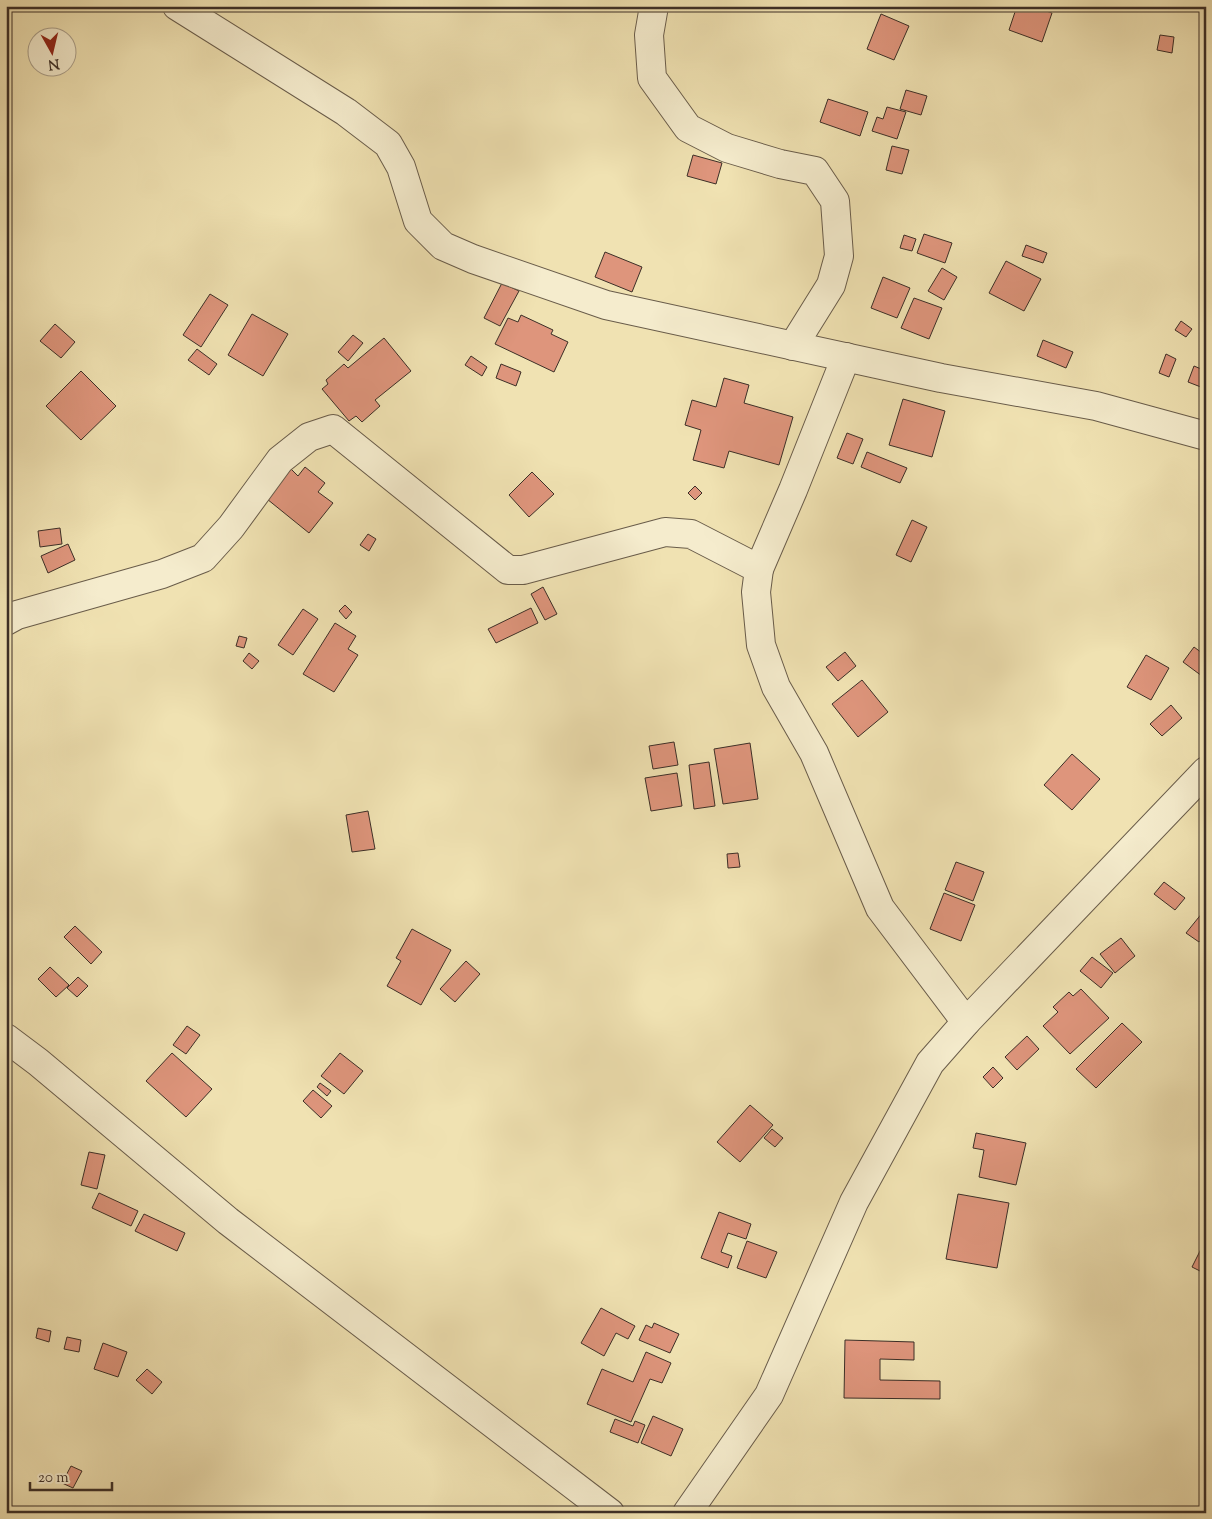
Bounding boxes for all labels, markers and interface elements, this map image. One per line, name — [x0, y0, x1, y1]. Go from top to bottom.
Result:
north arrow — [28, 28, 78, 78]
text: N — [47, 52, 60, 74]
scale bar — [30, 1459, 112, 1491]
text: 20 m — [38, 1468, 69, 1489]

